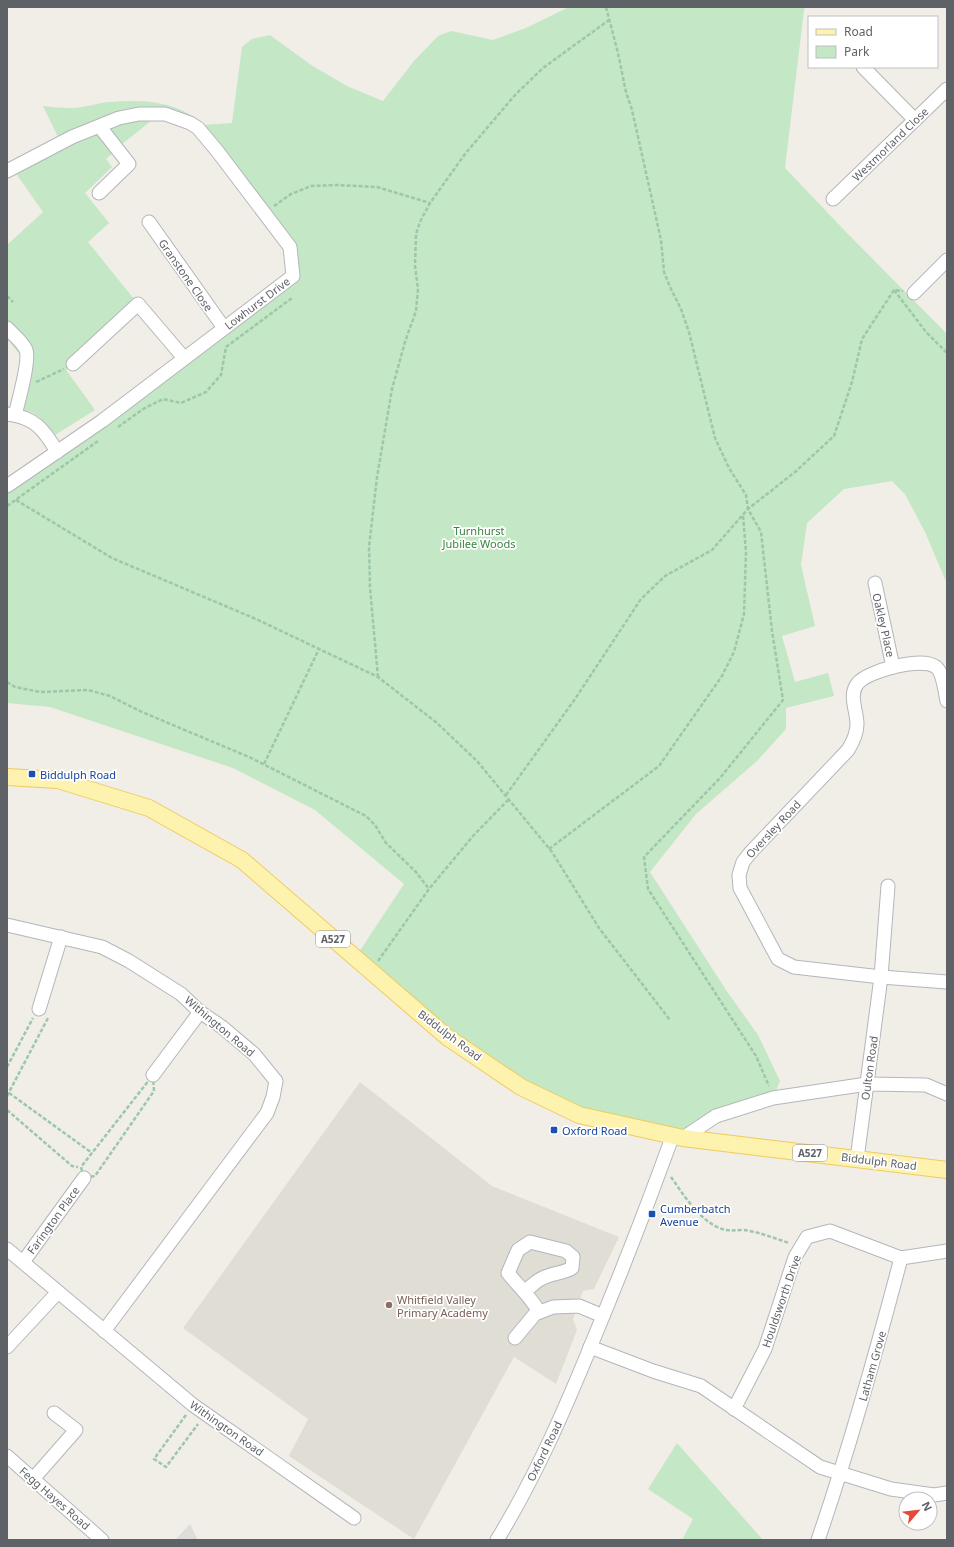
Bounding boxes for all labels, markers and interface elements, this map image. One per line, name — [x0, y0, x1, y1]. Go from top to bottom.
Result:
legend — [808, 16, 938, 68]
text: Road — [844, 23, 873, 40]
text: Park — [844, 43, 870, 60]
street label: Westmorland Close — [849, 104, 931, 184]
street label: Granstone Close — [155, 236, 217, 314]
street label: Lowhurst Drive — [221, 273, 293, 333]
park label: Turnhurst Jubilee Woods — [442, 523, 515, 551]
street label: Oakley Place — [869, 592, 899, 658]
place label: Biddulph Road — [40, 767, 116, 782]
marker: Biddulph Road — [27, 769, 37, 779]
street label: Oversley Road — [742, 797, 804, 861]
road number: A527 — [316, 931, 350, 947]
street label: Withington Road — [182, 992, 258, 1060]
street label: Biddulph Road — [415, 1006, 485, 1064]
street label: Oulton Road — [857, 1035, 881, 1101]
place label: Oxford Road — [562, 1123, 627, 1138]
marker: Oxford Road — [549, 1125, 559, 1135]
road number: A527 — [793, 1145, 827, 1161]
street label: Biddulph Road — [840, 1149, 918, 1173]
street label: Farington Place — [23, 1183, 83, 1257]
place label: Cumberbatch Avenue — [660, 1201, 731, 1229]
marker: Cumberbatch Avenue — [647, 1209, 657, 1219]
street label: Houldsworth Drive — [758, 1253, 804, 1349]
place label: Whitfield Valley Primary Academy — [397, 1292, 488, 1320]
marker: Whitfield Valley Primary Academy — [384, 1300, 394, 1310]
street label: Latham Grove — [855, 1329, 889, 1403]
street label: Withington Road — [187, 1397, 267, 1459]
street label: Oxford Road — [523, 1418, 565, 1484]
street label: Fegg Hayes Road — [16, 1463, 94, 1533]
north arrow — [898, 1491, 938, 1531]
text: N — [919, 1499, 936, 1514]

